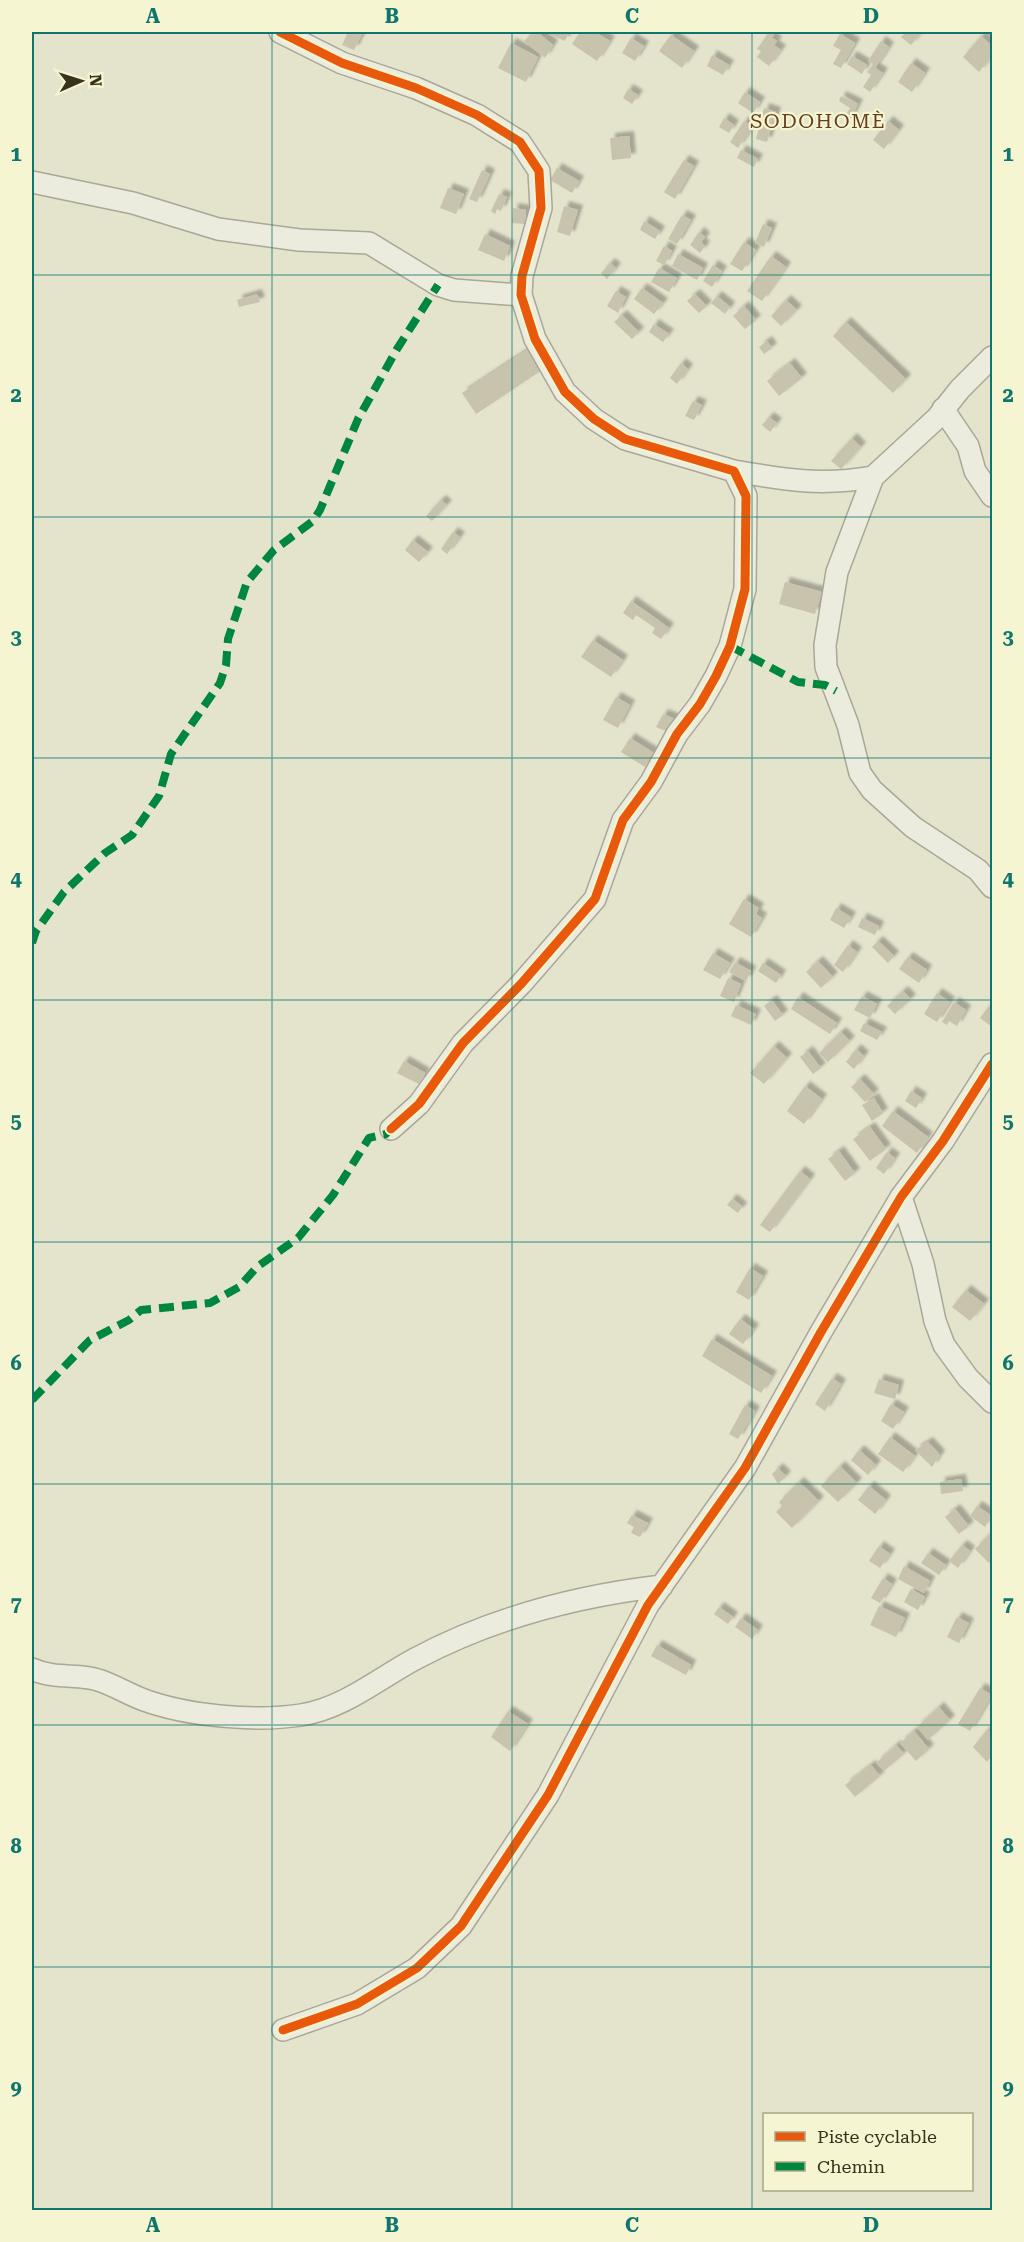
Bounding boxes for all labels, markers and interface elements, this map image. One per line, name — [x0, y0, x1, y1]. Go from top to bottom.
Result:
text: A — [146, 4, 161, 28]
text: B — [385, 4, 399, 28]
text: C — [625, 4, 639, 28]
text: D — [863, 4, 879, 28]
north arrow — [51, 51, 111, 111]
text: N — [86, 74, 105, 87]
district label: SODOHOMÈ — [750, 109, 886, 133]
text: 1 — [10, 142, 22, 166]
text: 1 — [1002, 142, 1014, 166]
text: 2 — [10, 383, 22, 407]
text: 2 — [1002, 383, 1014, 407]
text: 3 — [10, 625, 22, 649]
text: 3 — [1002, 625, 1014, 649]
text: 4 — [10, 867, 22, 891]
text: 4 — [1002, 867, 1014, 891]
text: 5 — [10, 1109, 22, 1133]
text: 5 — [1002, 1109, 1014, 1133]
text: 6 — [10, 1351, 22, 1375]
text: 6 — [1002, 1351, 1014, 1375]
text: 7 — [10, 1592, 22, 1616]
text: 7 — [1002, 1592, 1014, 1616]
text: 8 — [10, 1834, 22, 1858]
text: 8 — [1002, 1834, 1014, 1858]
text: 9 — [10, 2076, 22, 2100]
text: 9 — [1002, 2076, 1014, 2100]
legend — [763, 2113, 973, 2191]
text: Piste cyclable — [817, 2126, 937, 2147]
text: Chemin — [817, 2156, 886, 2177]
text: A — [146, 2213, 161, 2237]
text: B — [385, 2213, 399, 2237]
text: C — [625, 2213, 639, 2237]
text: D — [863, 2213, 879, 2237]

